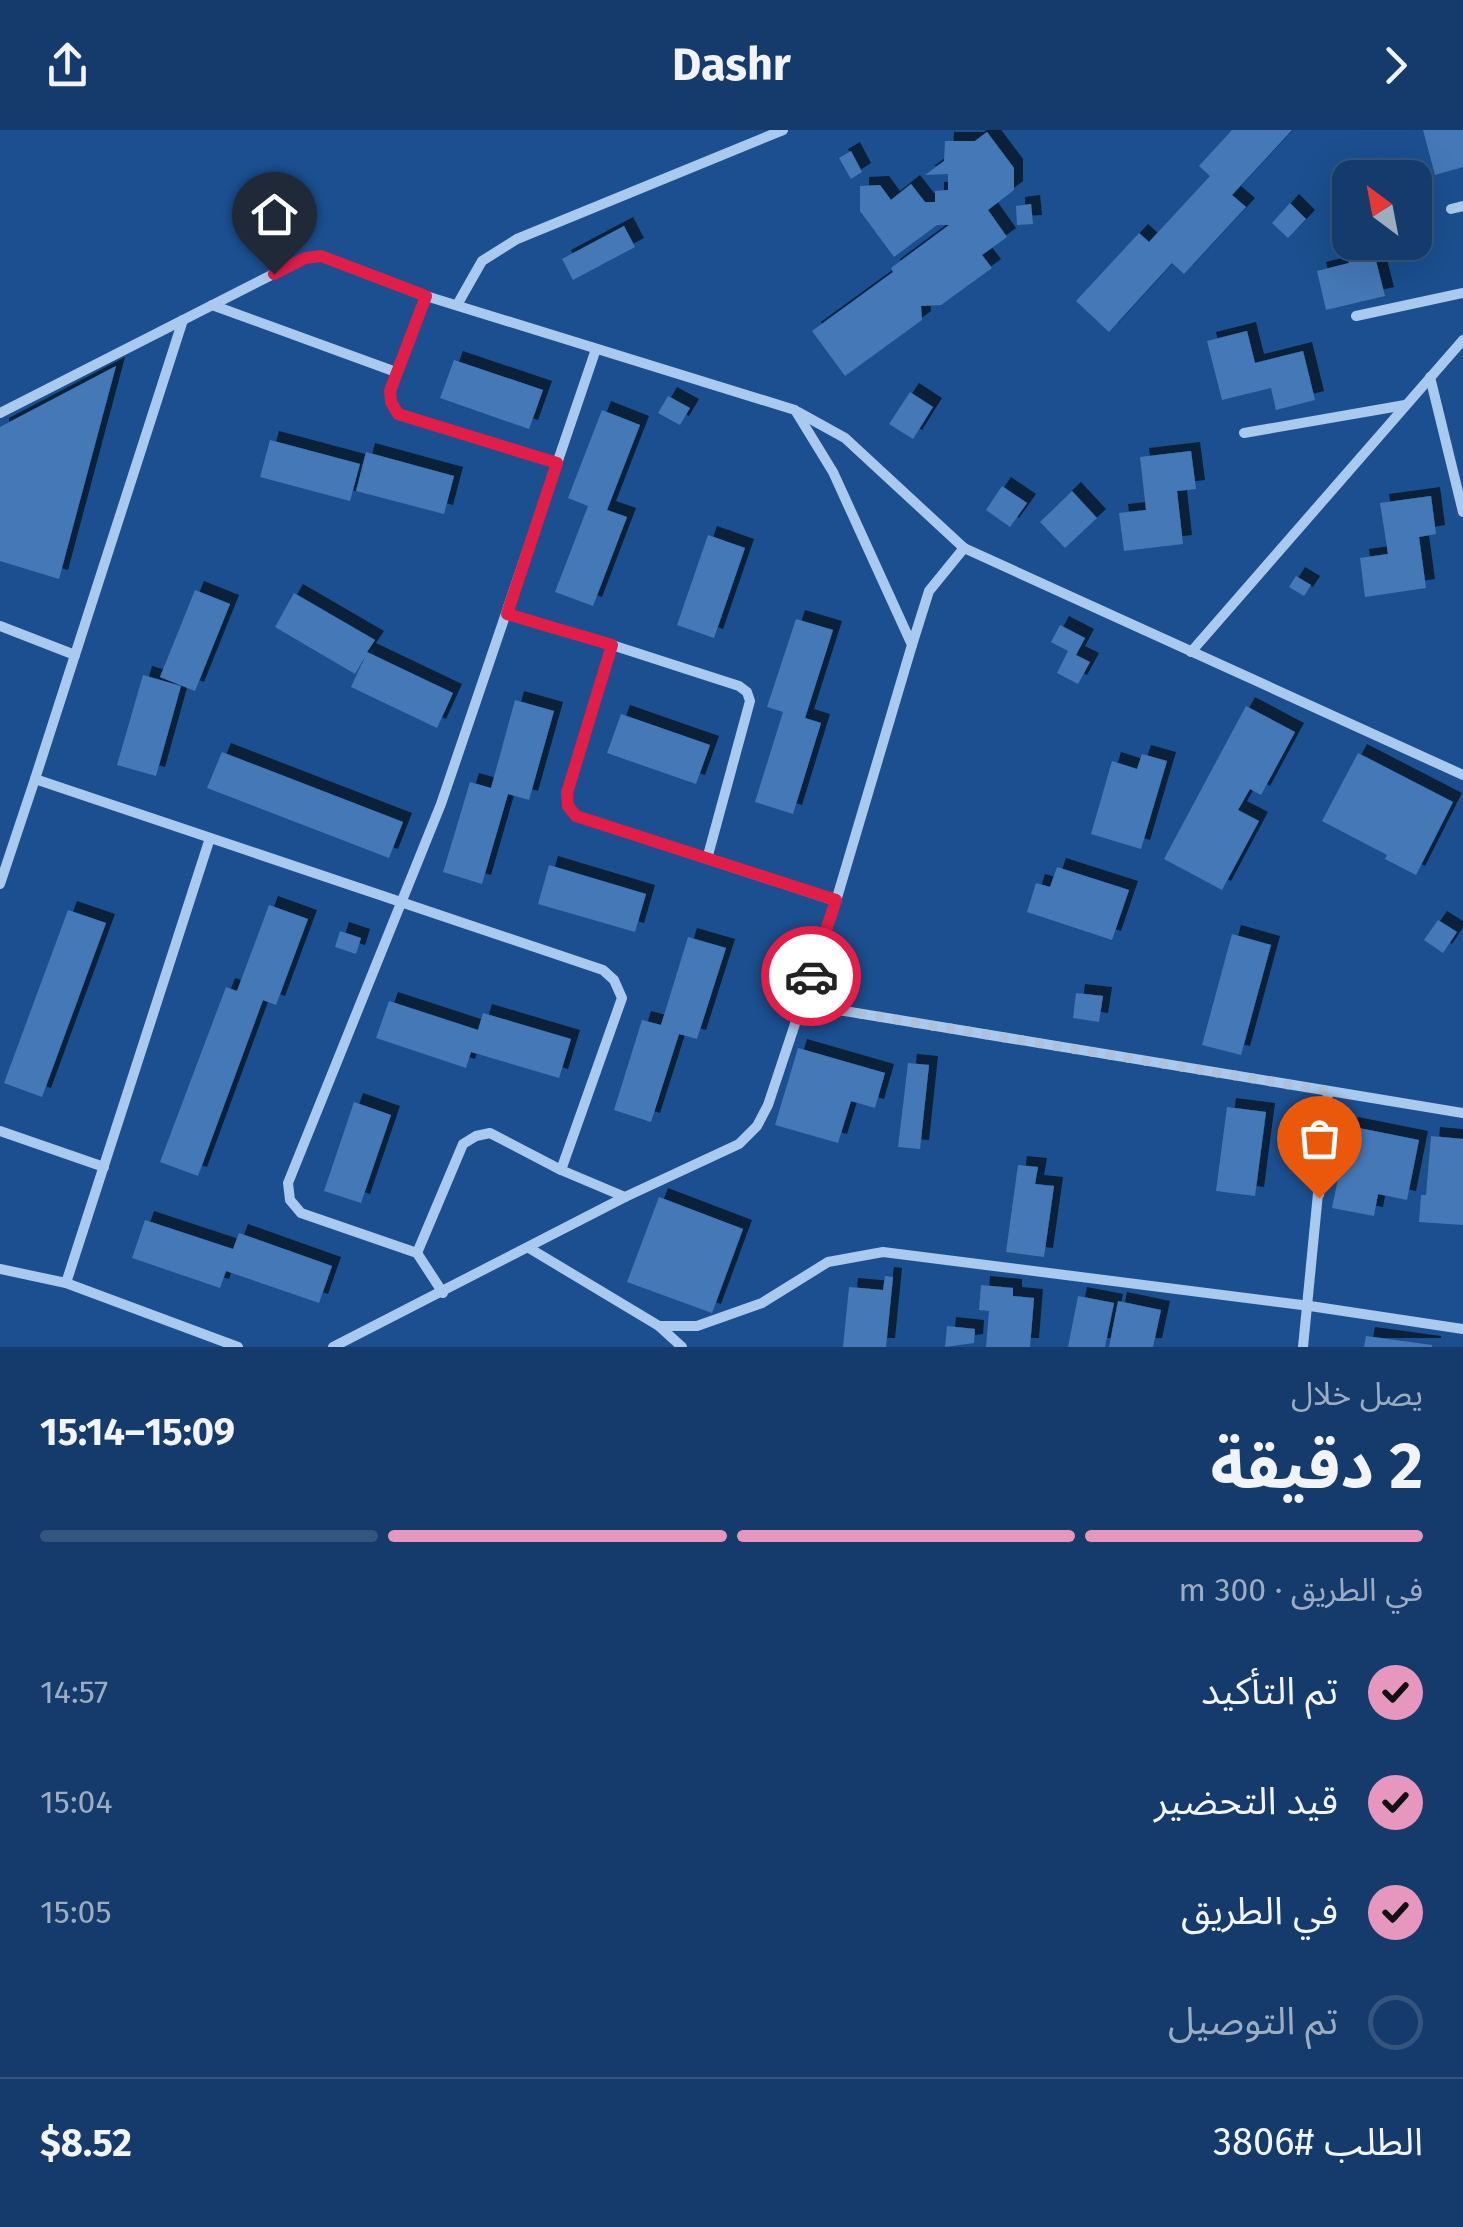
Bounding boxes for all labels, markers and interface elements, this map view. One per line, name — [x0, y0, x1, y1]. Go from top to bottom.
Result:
icon: share — [40, 38, 95, 93]
text: Dashr — [672, 38, 791, 92]
icon: forward — [1368, 38, 1423, 93]
north arrow — [1332, 160, 1432, 260]
map controls — [1332, 160, 1432, 260]
pin — [232, 172, 317, 275]
icon: home — [247, 187, 302, 242]
courier — [761, 926, 861, 1026]
icon: car — [784, 949, 839, 1004]
pin — [1277, 1096, 1362, 1199]
icon: bag — [1292, 1111, 1347, 1166]
text: يصل خلال — [1291, 1375, 1423, 1413]
text: 15:09–15:14 — [40, 1409, 235, 1455]
text: 2 دقيقة — [1210, 1427, 1423, 1505]
text: في الطريق · 300 m — [1179, 1571, 1423, 1609]
icon: check — [1368, 1665, 1423, 1720]
text: تم التأكيد — [1201, 1668, 1338, 1714]
text: 14:57 — [40, 1673, 108, 1711]
icon: check — [1368, 1775, 1423, 1830]
text: قيد التحضير — [1154, 1778, 1338, 1824]
text: 15:04 — [40, 1783, 112, 1821]
icon: check — [1368, 1885, 1423, 1940]
text: في الطريق — [1181, 1888, 1338, 1934]
text: 15:05 — [40, 1893, 111, 1931]
text: تم التوصيل — [1168, 1998, 1338, 2044]
text: الطلب #3806 — [1213, 2119, 1423, 2165]
text: $8.52 — [40, 2120, 132, 2166]

